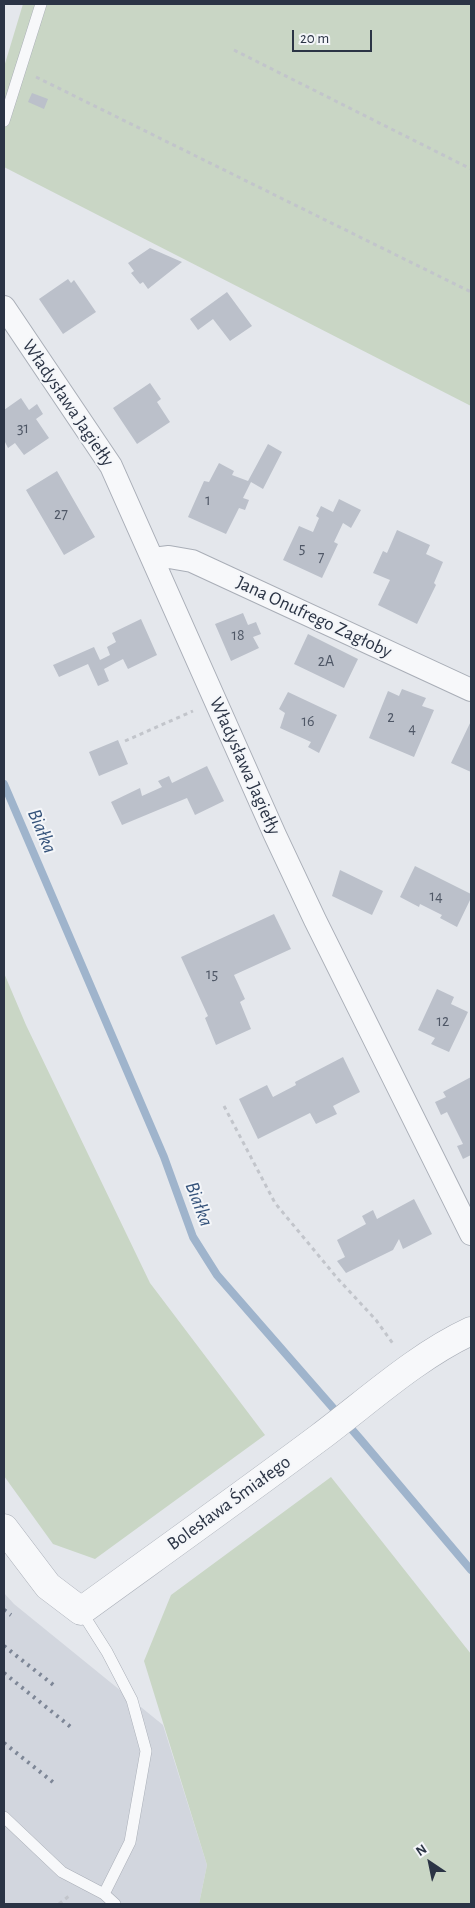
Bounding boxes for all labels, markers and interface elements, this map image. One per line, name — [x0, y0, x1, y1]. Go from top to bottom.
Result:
scale bar — [295, 20, 375, 52]
text: 20 m — [300, 31, 329, 46]
street label: Władysława Jagiełły — [17, 335, 119, 471]
house number: 31 — [17, 418, 29, 438]
house number: 1 — [205, 490, 211, 510]
house number: 27 — [54, 504, 68, 524]
house number: 5 — [299, 538, 305, 558]
house number: 7 — [318, 547, 324, 567]
street label: Jana Onufrego Zagłoby — [232, 571, 396, 663]
house number: 18 — [231, 625, 245, 645]
house number: 2A — [318, 651, 334, 671]
street label: Władysława Jagiełły — [204, 694, 286, 838]
house number: 2 — [387, 707, 395, 727]
house number: 16 — [301, 711, 315, 731]
house number: 4 — [408, 718, 416, 738]
water label: Białka — [22, 805, 62, 857]
house number: 14 — [429, 886, 443, 906]
house number: 15 — [206, 964, 218, 984]
house number: 12 — [437, 1011, 449, 1031]
water label: Białka — [180, 1178, 218, 1230]
street label: Bolesława Śmiałego — [163, 1451, 295, 1555]
north arrow — [405, 1838, 455, 1888]
text: N — [414, 1842, 430, 1859]

